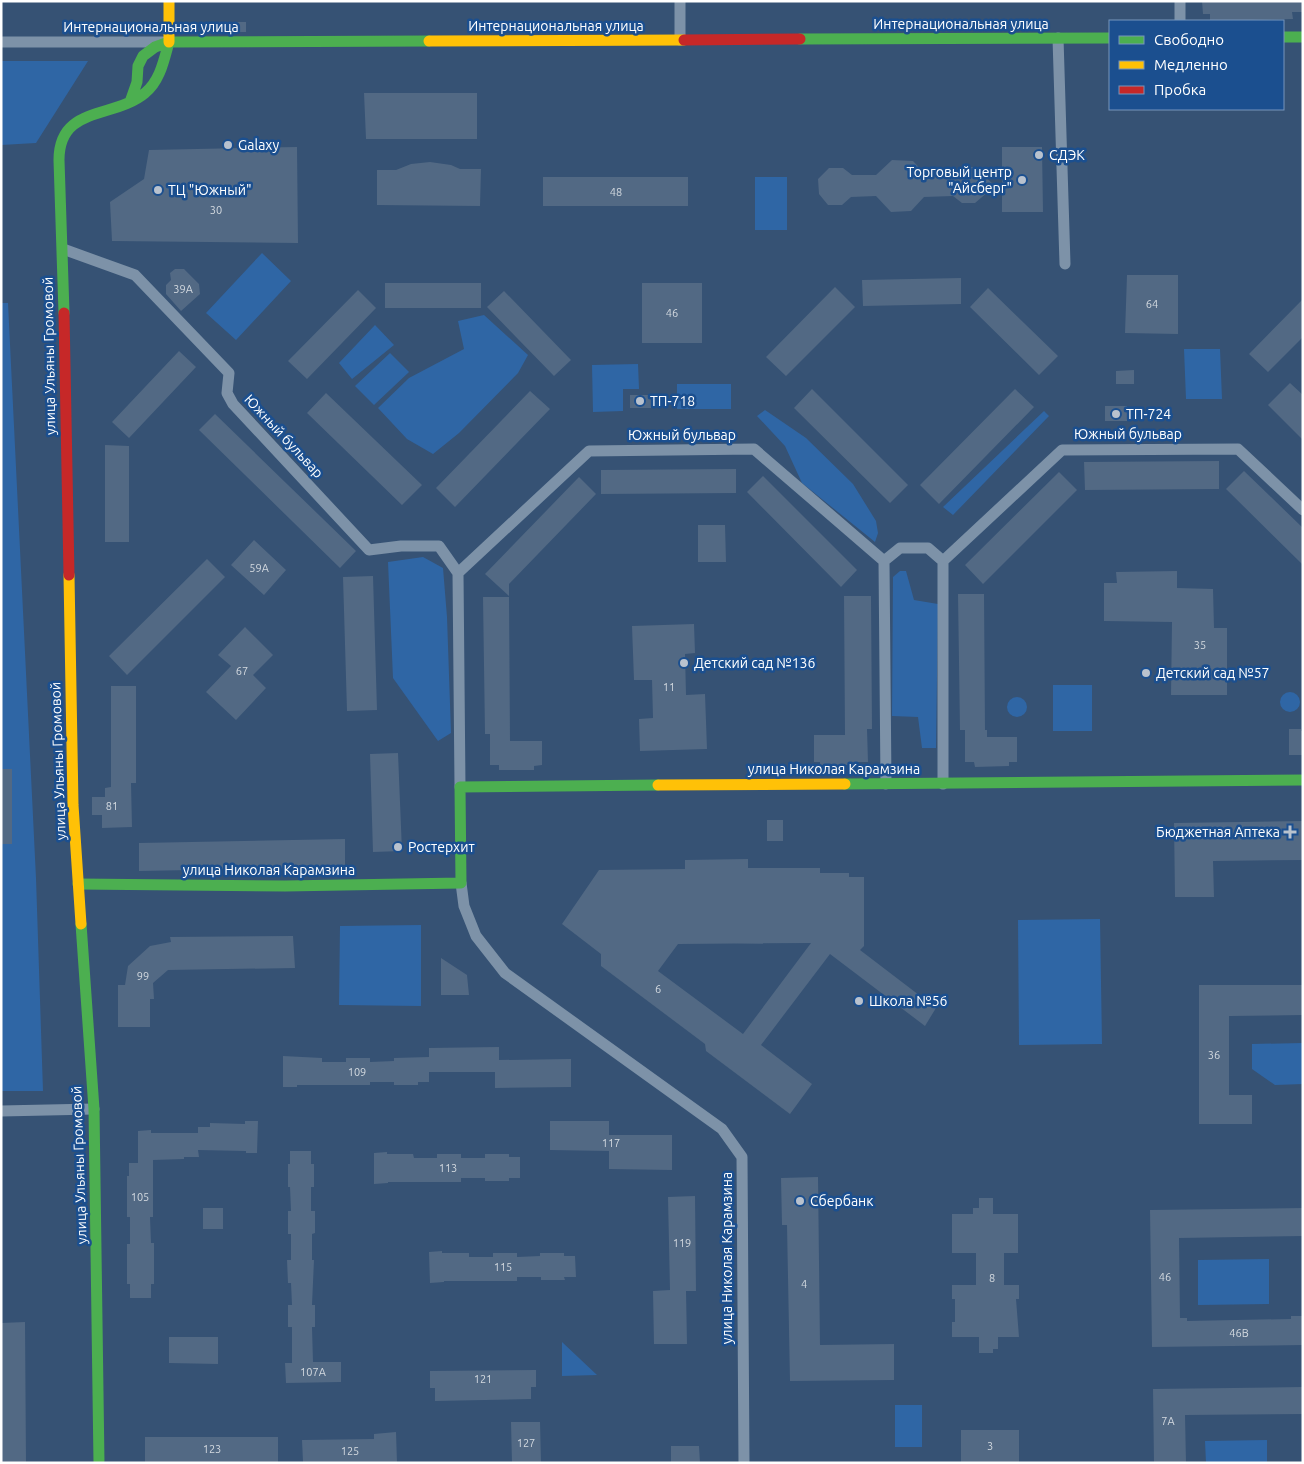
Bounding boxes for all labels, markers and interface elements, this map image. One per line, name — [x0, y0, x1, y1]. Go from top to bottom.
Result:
street label: Интернациональная улица — [873, 16, 1049, 32]
street label: Интернациональная улица — [468, 18, 644, 34]
street label: Интернациональная улица — [63, 19, 239, 35]
legend — [1109, 20, 1284, 110]
text: Свободно — [1154, 31, 1224, 48]
text: Медленно — [1154, 56, 1228, 73]
text: Пробка — [1154, 81, 1206, 98]
place label: Galaxy — [238, 137, 279, 153]
marker: Galaxy — [222, 139, 234, 151]
place label: СДЭК — [1049, 147, 1085, 163]
marker: СДЭК — [1033, 149, 1045, 161]
place label: Торговый центр "Айсберг" — [907, 164, 1012, 196]
marker: Торговый центр "Айсберг" — [1016, 174, 1028, 186]
place label: ТЦ "Южный" — [168, 182, 252, 198]
marker: ТЦ "Южный" — [152, 184, 164, 196]
house number: 48 — [610, 186, 622, 198]
house number: 30 — [210, 204, 222, 216]
street label: улица Ульяны Громовой — [40, 277, 58, 435]
house number: 39А — [173, 283, 194, 295]
house number: 64 — [1146, 298, 1158, 310]
house number: 46 — [666, 307, 678, 319]
street label: Южный бульвар — [241, 391, 327, 481]
place label: ТП-718 — [650, 393, 695, 409]
marker: ТП-718 — [634, 395, 646, 407]
place label: ТП-724 — [1126, 406, 1171, 422]
marker: ТП-724 — [1110, 408, 1122, 420]
street label: Южный бульвар — [1074, 426, 1182, 442]
street label: Южный бульвар — [628, 427, 736, 443]
house number: 59А — [249, 562, 270, 574]
house number: 35 — [1194, 639, 1206, 651]
place label: Детский сад №136 — [694, 655, 816, 671]
marker: Детский сад №136 — [678, 657, 690, 669]
house number: 67 — [236, 665, 248, 677]
place label: Детский сад №57 — [1156, 665, 1270, 681]
marker: Детский сад №57 — [1140, 667, 1152, 679]
house number: 11 — [663, 681, 675, 693]
street label: улица Ульяны Громовой — [47, 682, 69, 840]
street label: улица Николая Карамзина — [748, 761, 920, 777]
house number: 81 — [106, 800, 118, 812]
place label: Бюджетная Аптека — [1156, 824, 1280, 840]
marker: Бюджетная Аптека — [1284, 826, 1296, 838]
place label: Ростерхит — [408, 839, 475, 855]
marker: Ростерхит — [392, 841, 404, 853]
street label: улица Николая Карамзина — [183, 862, 355, 878]
house number: 99 — [137, 970, 149, 982]
house number: 6 — [655, 983, 661, 995]
place label: Школа №56 — [869, 993, 948, 1009]
marker: Школа №56 — [853, 995, 865, 1007]
house number: 36 — [1208, 1049, 1220, 1061]
house number: 109 — [348, 1066, 366, 1078]
street label: улица Ульяны Громовой — [68, 1086, 90, 1244]
house number: 117 — [602, 1137, 620, 1149]
house number: 113 — [439, 1162, 457, 1174]
street label: улица Николая Карамзина — [719, 1172, 735, 1344]
house number: 105 — [131, 1191, 149, 1203]
place label: Сбербанк — [810, 1193, 873, 1209]
marker: Сбербанк — [794, 1195, 806, 1207]
house number: 119 — [673, 1237, 691, 1249]
house number: 115 — [494, 1261, 512, 1273]
house number: 46 — [1159, 1271, 1171, 1283]
house number: 8 — [989, 1272, 995, 1284]
house number: 4 — [801, 1278, 807, 1290]
house number: 46В — [1229, 1327, 1249, 1339]
house number: 107А — [300, 1366, 327, 1378]
house number: 121 — [474, 1373, 492, 1385]
house number: 7А — [1161, 1415, 1176, 1427]
house number: 127 — [517, 1437, 535, 1449]
house number: 3 — [987, 1440, 993, 1452]
house number: 123 — [203, 1443, 221, 1455]
house number: 125 — [341, 1445, 359, 1457]

